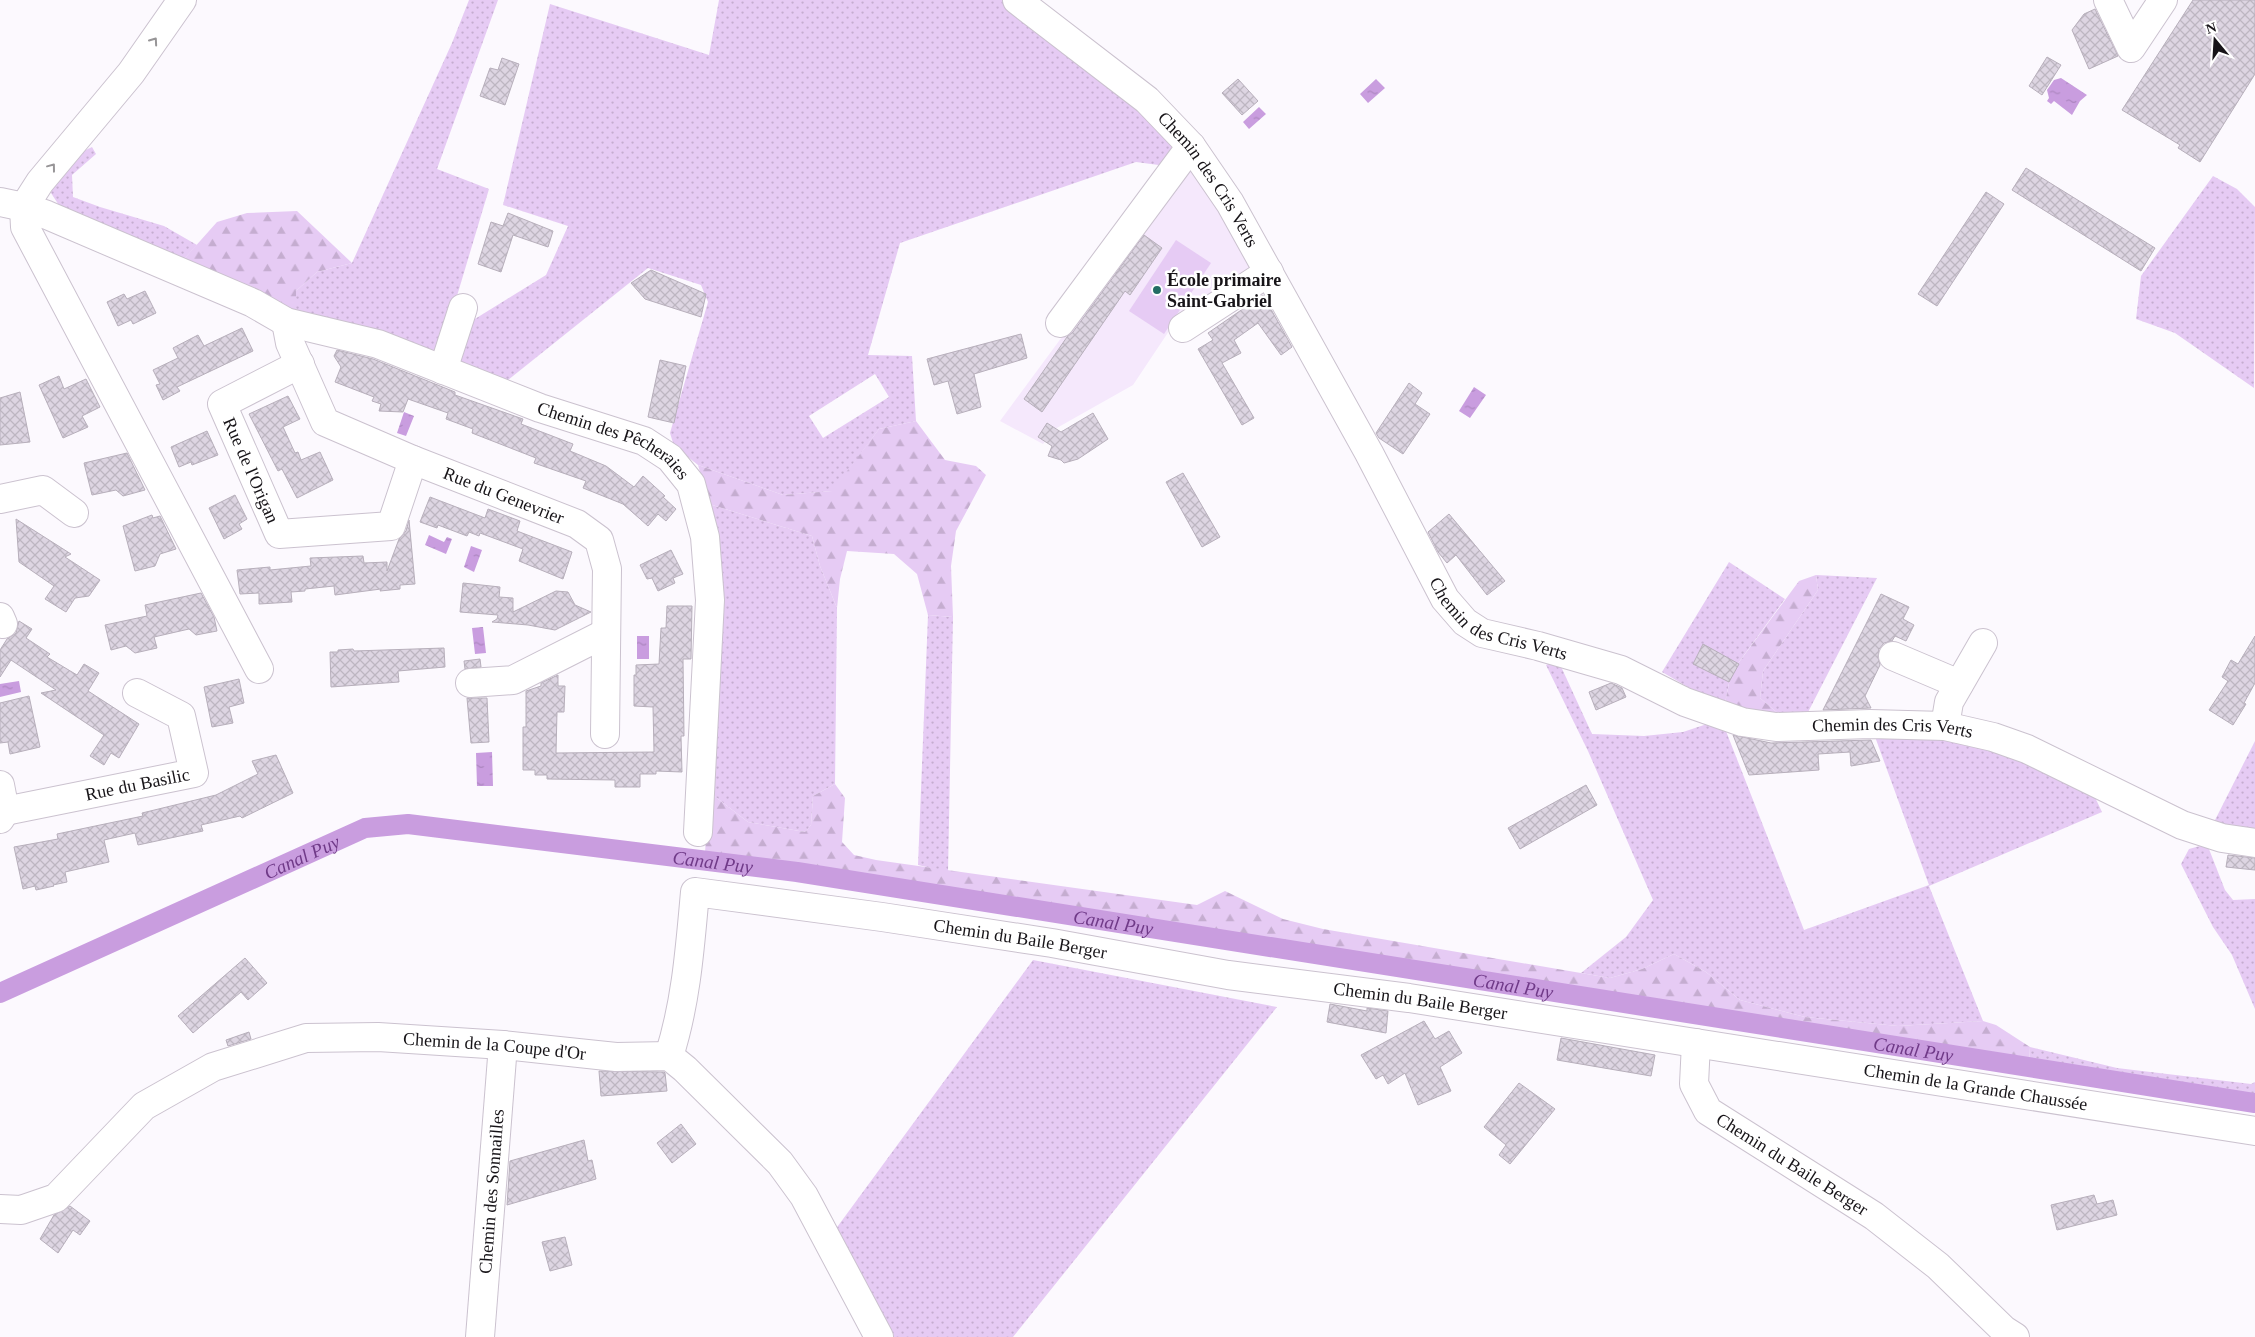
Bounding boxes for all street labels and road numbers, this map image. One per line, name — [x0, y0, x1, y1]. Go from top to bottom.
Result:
street label: Chemin des Cris Verts — [1154, 108, 1263, 251]
street label: Chemin des Pêcheraies — [535, 398, 693, 483]
street label: Rue de l'Origan — [219, 414, 283, 526]
street label: Rue du Genevrier — [440, 463, 567, 528]
street label: Chemin des Cris Verts — [1425, 574, 1570, 664]
street label: Chemin des Cris Verts — [1812, 714, 1975, 742]
street label: Rue du Basilic — [83, 764, 191, 805]
street label: Chemin du Baile Berger — [932, 915, 1108, 963]
street label: Chemin du Baile Berger — [1332, 978, 1509, 1023]
street label: Chemin de la Coupe d'Or — [403, 1029, 587, 1064]
street label: Chemin de la Grande Chaussée — [1862, 1060, 2089, 1115]
street label: Chemin des Sonnailles — [475, 1108, 508, 1275]
street label: Chemin du Baile Berger — [1713, 1109, 1872, 1220]

